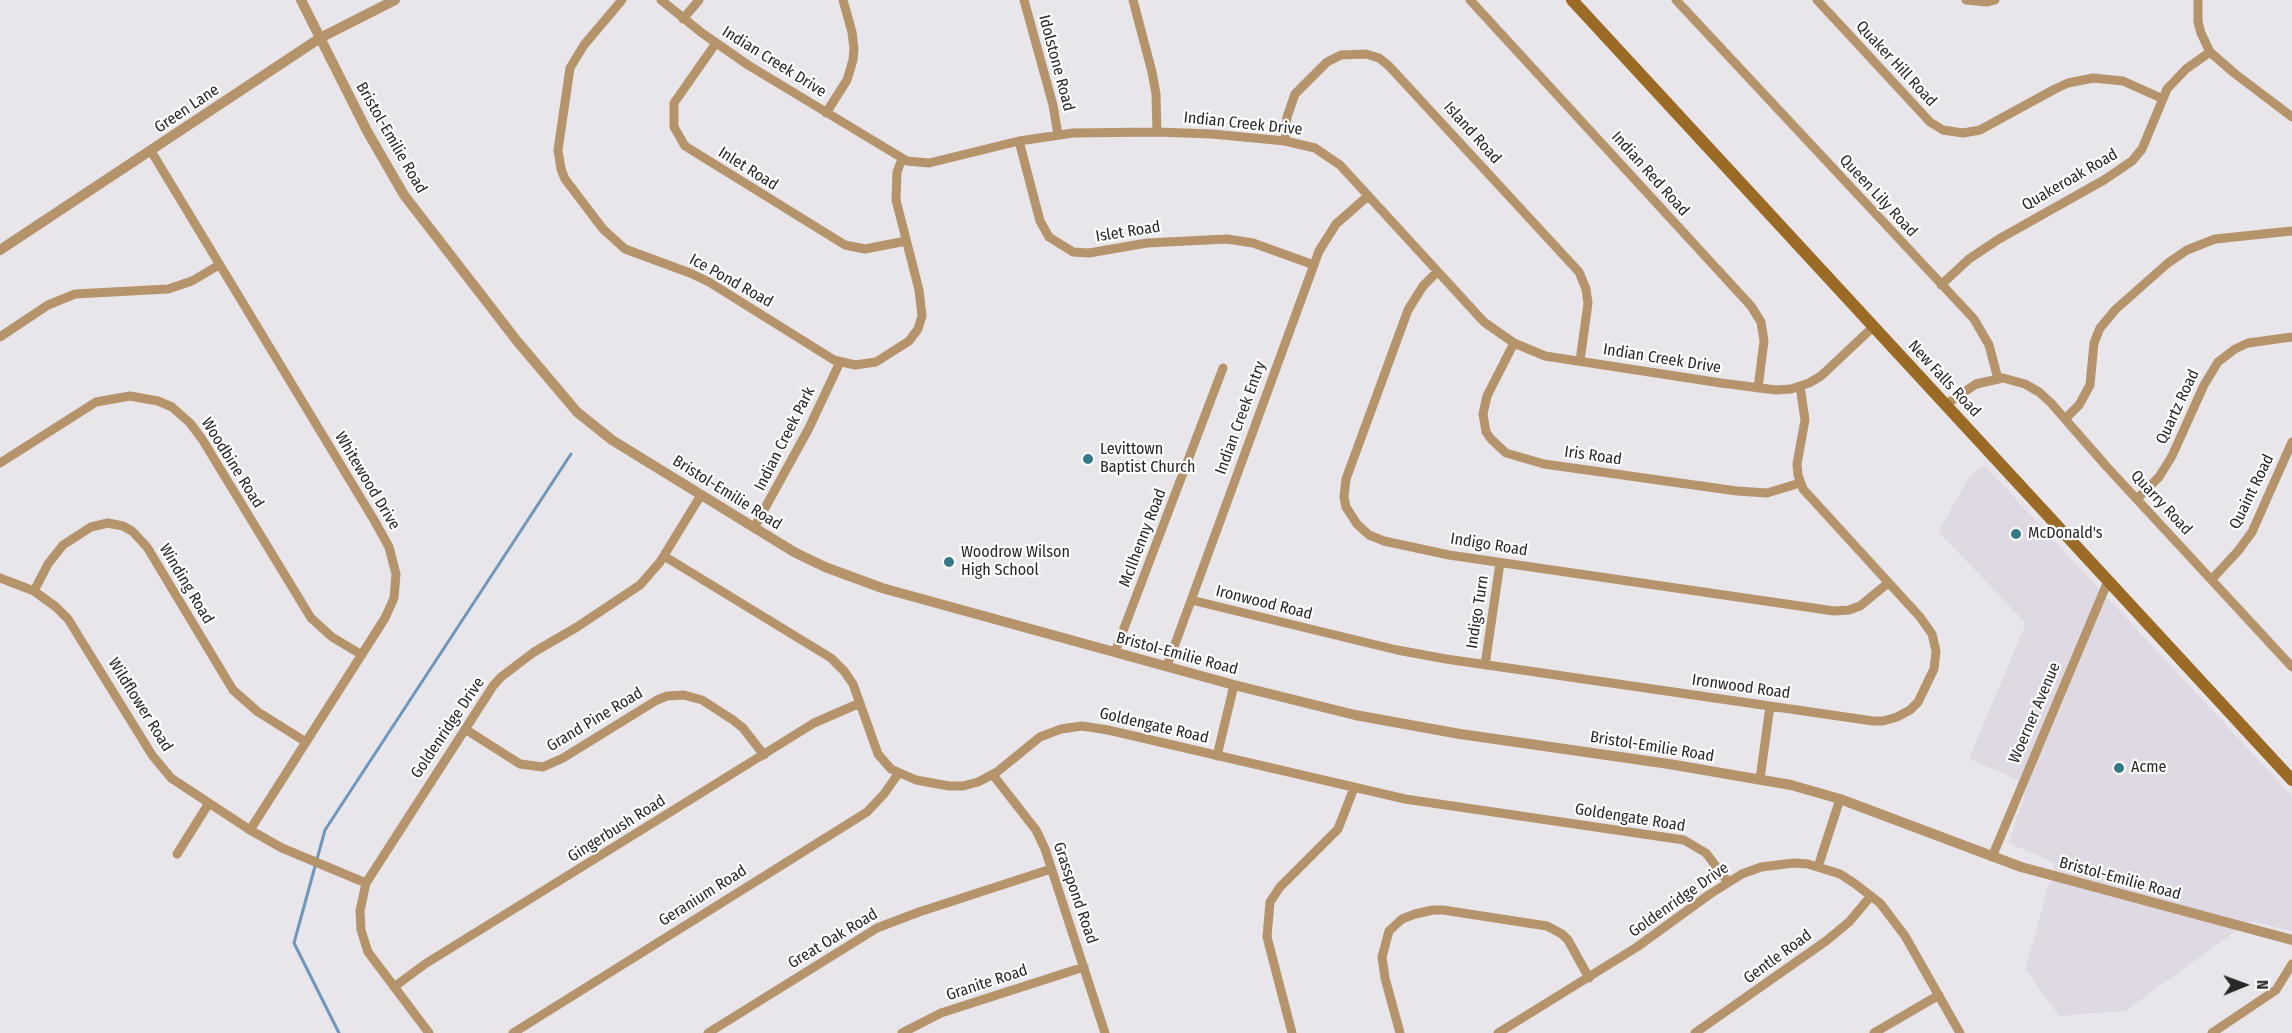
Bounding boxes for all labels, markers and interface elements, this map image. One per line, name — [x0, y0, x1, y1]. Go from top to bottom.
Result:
street label: Idolstone Road — [1034, 13, 1078, 113]
street label: Quaker Hill Road — [1851, 17, 1941, 111]
street label: Indian Creek Drive — [718, 22, 830, 102]
street label: Bristol-Emilie Road — [351, 79, 431, 197]
street label: Green Lane — [151, 81, 223, 137]
street label: Island Road — [1439, 98, 1505, 168]
street label: Indian Creek Drive — [1183, 108, 1303, 140]
street label: Indian Red Road — [1607, 128, 1693, 220]
street label: Inlet Road — [715, 143, 781, 195]
street label: Quakeroak Road — [2019, 145, 2121, 215]
street label: Queen Lily Road — [1835, 151, 1921, 241]
street label: Islet Road — [1094, 217, 1162, 247]
street label: Ice Pond Road — [686, 250, 776, 312]
street label: New Falls Road — [1904, 337, 1984, 421]
street label: Indian Creek Drive — [1602, 340, 1722, 378]
street label: Indian Creek Entry — [1212, 359, 1270, 477]
street label: Quartz Road — [2152, 367, 2204, 447]
street label: Indian Creek Park — [751, 384, 819, 494]
street label: Woodbine Road — [197, 414, 267, 512]
street label: Whitewood Drive — [330, 429, 404, 533]
place label: Levittown Baptist Church — [1100, 440, 1195, 478]
street label: Iris Road — [1563, 442, 1623, 470]
street label: Quaint Road — [2226, 451, 2278, 533]
street label: Bristol-Emilie Road — [669, 452, 785, 534]
marker: Levittown Baptist Church — [1081, 452, 1095, 466]
street label: Quarry Road — [2126, 467, 2196, 539]
street label: McIlhenny Road — [1115, 486, 1171, 590]
place label: McDonald's — [2028, 524, 2103, 544]
marker: McDonald's — [2009, 527, 2023, 541]
street label: Indigo Road — [1449, 529, 1529, 561]
street label: Winding Road — [155, 541, 217, 627]
place label: Woodrow Wilson High School — [961, 543, 1070, 581]
marker: Woodrow Wilson High School — [942, 555, 956, 569]
street label: Indigo Turn — [1463, 574, 1493, 650]
street label: Ironwood Road — [1214, 582, 1314, 624]
street label: Bristol-Emilie Road — [1114, 629, 1240, 679]
street label: Wildflower Road — [104, 655, 176, 755]
street label: Woerner Avenue — [2005, 660, 2065, 766]
street label: Ironwood Road — [1691, 671, 1791, 703]
street label: Goldenridge Drive — [407, 674, 489, 782]
street label: Grand Pine Road — [544, 684, 646, 756]
street label: Goldengate Road — [1098, 704, 1210, 748]
street label: Bristol-Emilie Road — [1589, 728, 1715, 766]
place label: Acme — [2131, 758, 2166, 778]
marker: Acme — [2112, 761, 2126, 775]
street label: Gingerbush Road — [565, 791, 669, 867]
street label: Goldengate Road — [1573, 800, 1687, 836]
street label: Grasspond Road — [1049, 840, 1101, 946]
street label: Bristol-Emilie Road — [2057, 854, 2183, 904]
street label: Goldenridge Drive — [1625, 858, 1733, 942]
street label: Geranium Road — [655, 861, 751, 931]
street label: Great Oak Road — [785, 905, 881, 973]
street label: Gentle Road — [1740, 926, 1816, 988]
north arrow — [2214, 955, 2274, 1015]
street label: Granite Road — [944, 961, 1030, 1005]
text: N — [2253, 980, 2272, 990]

